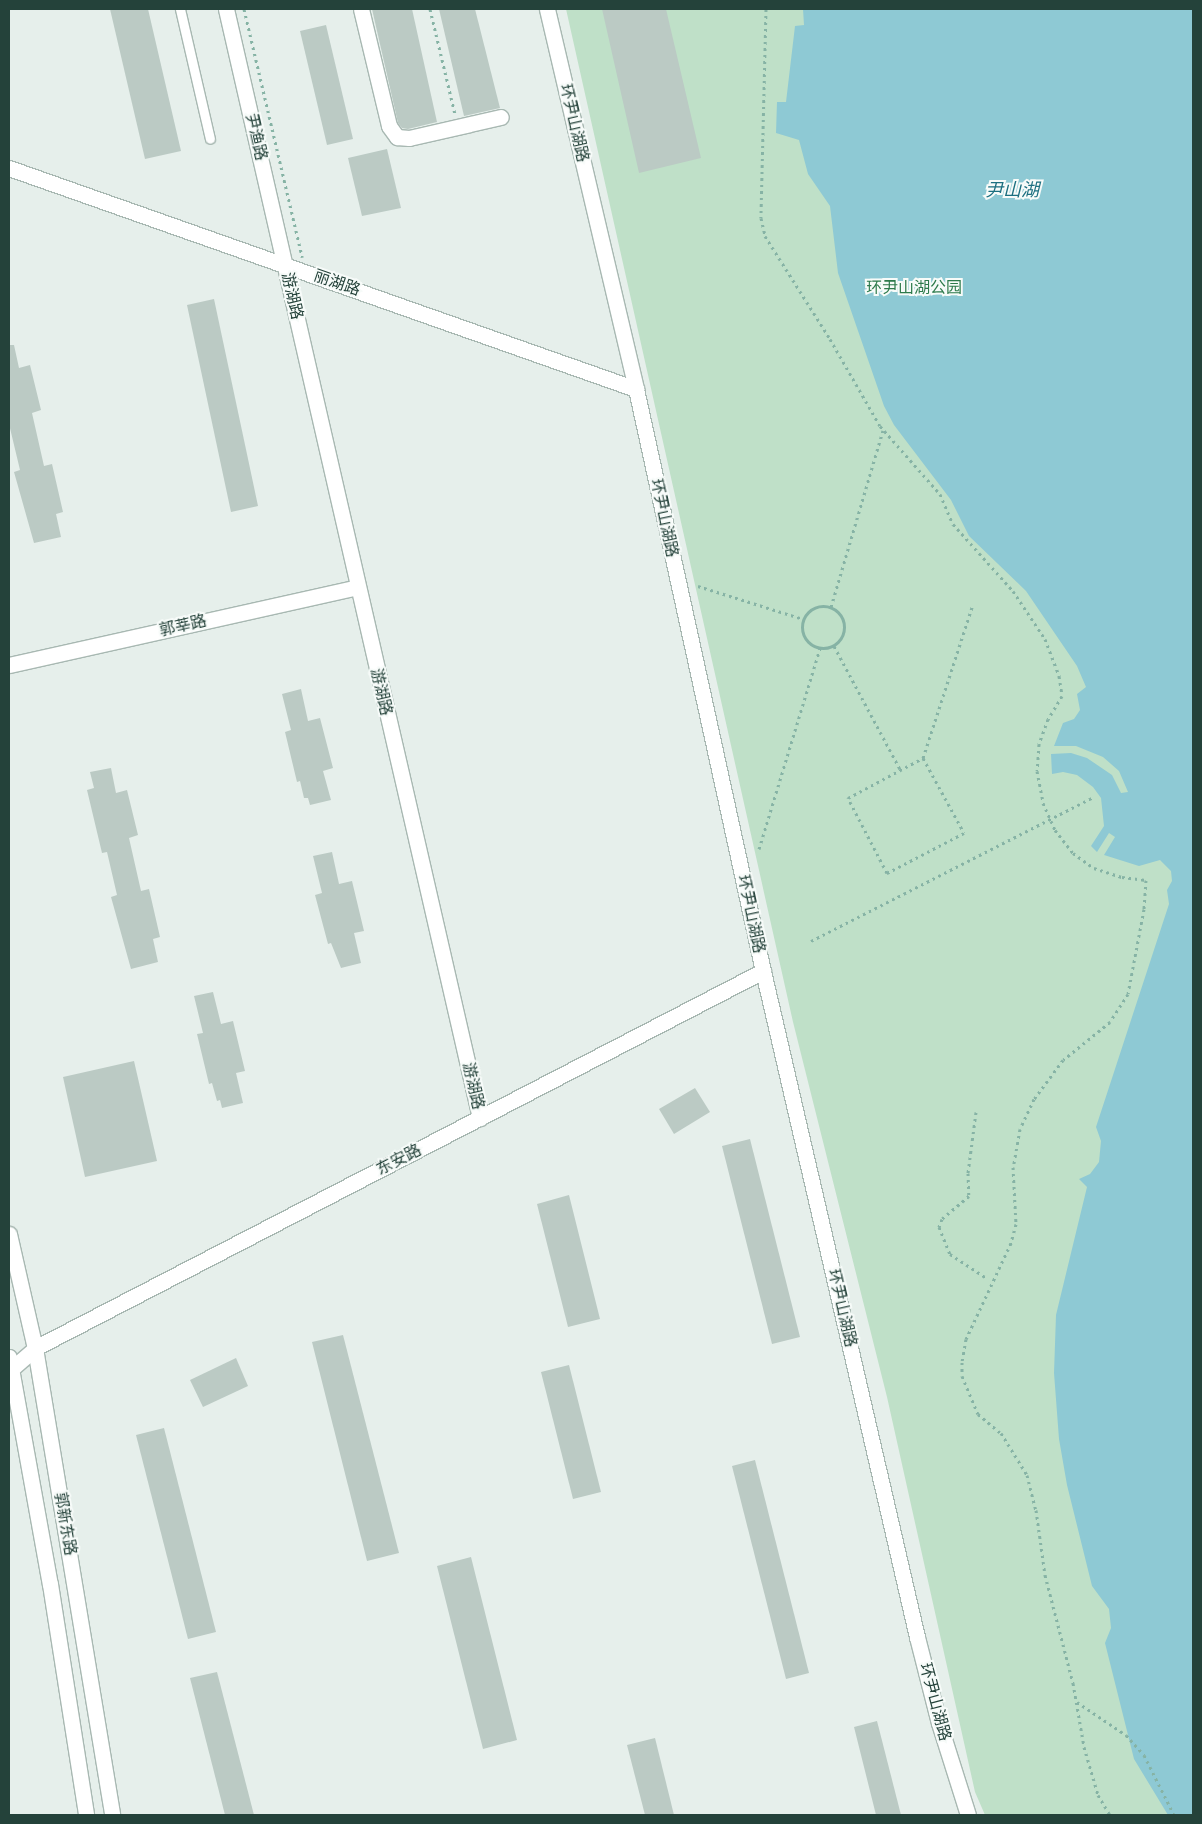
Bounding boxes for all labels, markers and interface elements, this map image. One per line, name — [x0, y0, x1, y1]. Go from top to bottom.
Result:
street label: 环尹山湖路 — [556, 82, 592, 164]
street label: 尹渔路 — [241, 111, 271, 163]
water label: 尹山湖 — [985, 179, 1039, 201]
street label: 丽湖路 — [311, 266, 363, 300]
street label: 游湖路 — [277, 270, 307, 322]
park label: 环尹山湖公园 — [866, 278, 962, 298]
street label: 环尹山湖路 — [646, 477, 682, 559]
street label: 郭莘路 — [157, 611, 209, 641]
street label: 游湖路 — [366, 666, 396, 718]
street label: 环尹山湖路 — [733, 873, 769, 955]
street label: 游湖路 — [458, 1060, 488, 1112]
street label: 东安路 — [373, 1141, 425, 1179]
street label: 环尹山湖路 — [824, 1267, 860, 1349]
street label: 郭新东路 — [50, 1491, 80, 1557]
street label: 环尹山湖路 — [915, 1661, 955, 1743]

